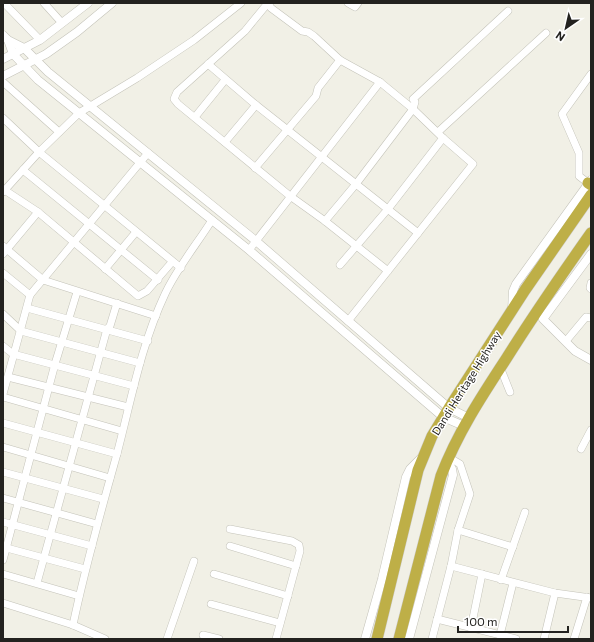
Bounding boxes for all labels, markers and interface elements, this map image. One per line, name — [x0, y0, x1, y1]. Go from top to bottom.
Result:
north arrow — [546, 8, 586, 48]
text: N — [553, 29, 567, 44]
street label: Dandi Heritage Highway — [429, 328, 503, 437]
scale bar — [458, 608, 568, 634]
text: 100 m — [464, 614, 498, 628]

